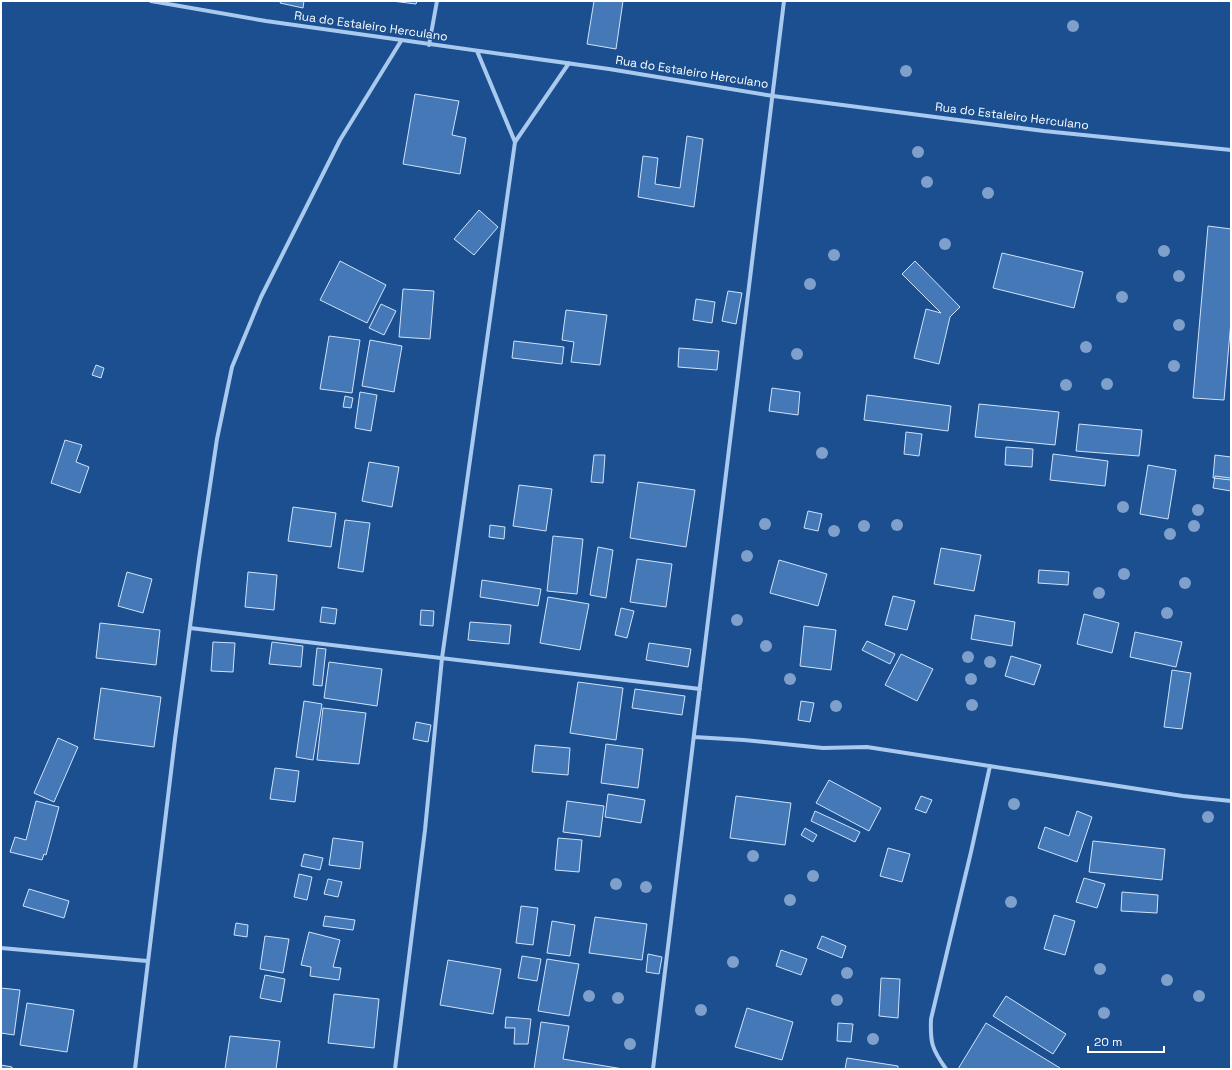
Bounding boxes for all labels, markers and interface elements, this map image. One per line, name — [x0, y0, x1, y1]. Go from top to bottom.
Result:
street label: Rua do Estaleiro Herculano — [293, 7, 449, 45]
street label: Rua do Estaleiro Herculano — [614, 52, 770, 92]
street label: Rua do Estaleiro Herculano — [934, 99, 1090, 133]
scale bar — [1088, 1028, 1164, 1054]
text: 20 m — [1094, 1034, 1122, 1050]

